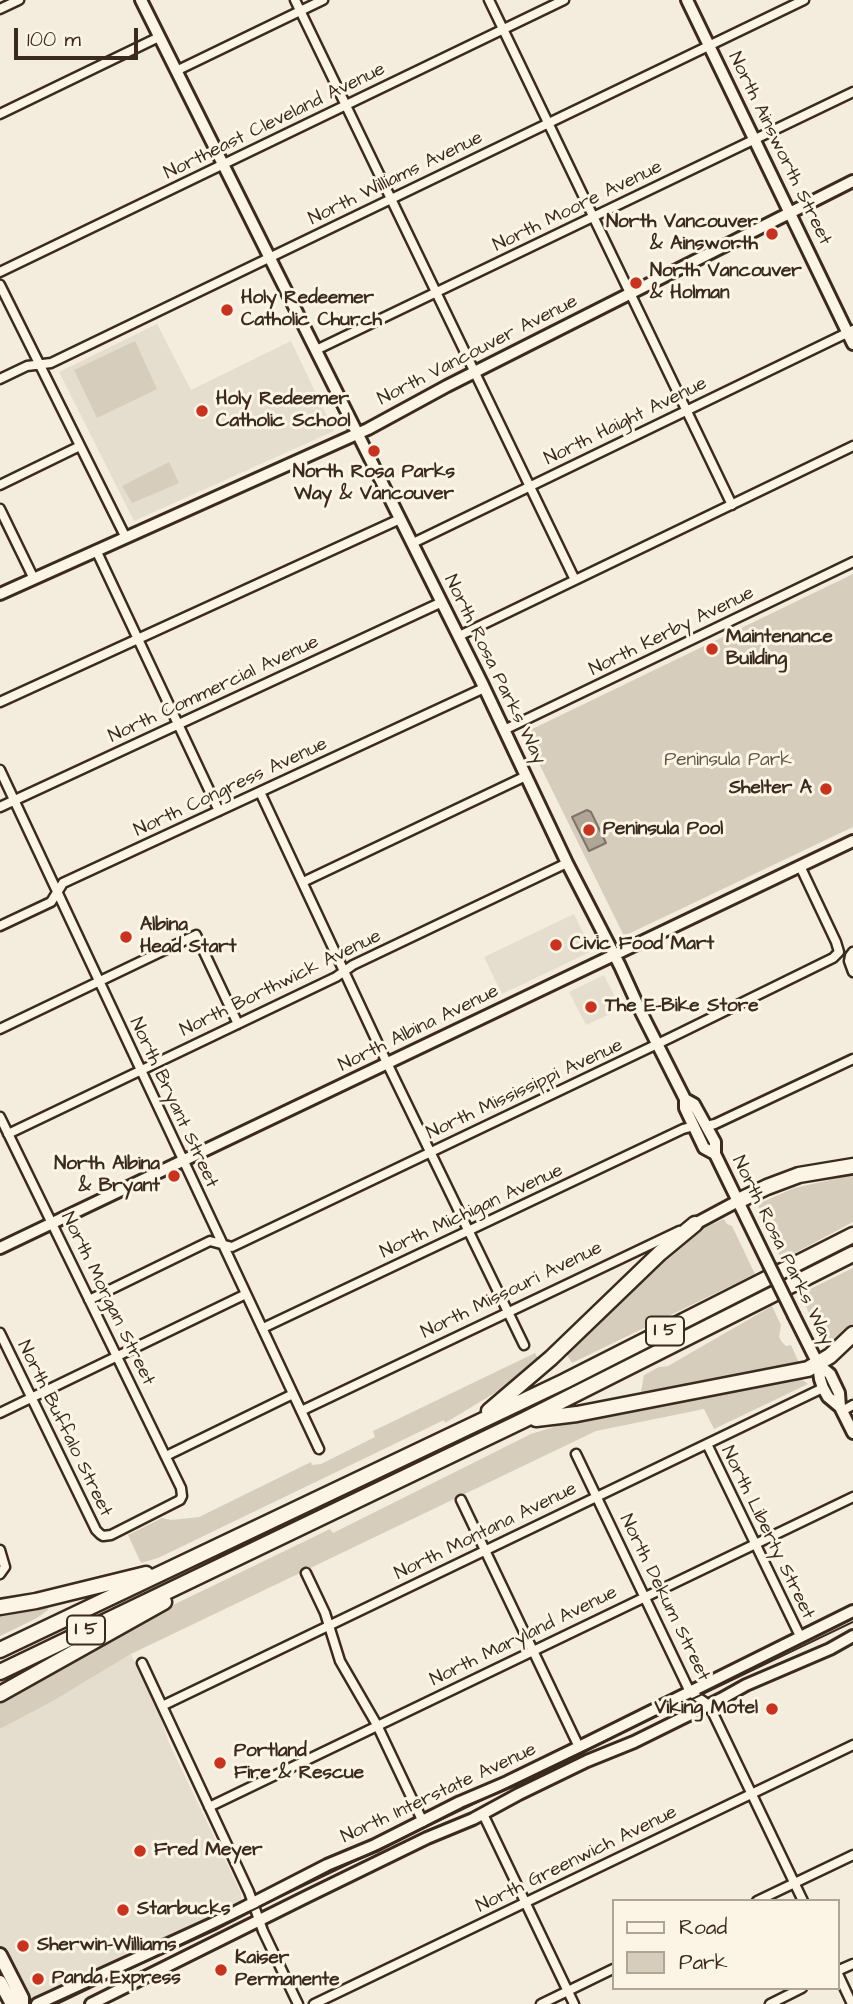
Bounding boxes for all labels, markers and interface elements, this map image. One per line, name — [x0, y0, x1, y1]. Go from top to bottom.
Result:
scale bar — [18, 14, 142, 58]
text: 100 m — [27, 25, 81, 54]
street label: North Ainsworth Street — [722, 49, 836, 249]
street label: Northeast Cleveland Avenue — [161, 58, 389, 186]
street label: North Williams Avenue — [305, 127, 487, 231]
street label: North Moore Avenue — [490, 156, 666, 258]
place label: North Vancouver & Ainsworth — [606, 212, 758, 256]
marker: North Vancouver & Ainsworth — [764, 226, 780, 242]
place label: North Vancouver & Holman — [650, 261, 802, 305]
marker: North Vancouver & Holman — [628, 275, 644, 291]
place label: Holy Redeemer Catholic Church — [241, 288, 382, 332]
street label: North Vancouver Avenue — [374, 291, 582, 411]
marker: Holy Redeemer Catholic Church — [219, 302, 235, 318]
street label: North Haight Avenue — [541, 373, 711, 471]
place label: Holy Redeemer Catholic School — [216, 389, 350, 433]
marker: Holy Redeemer Catholic School — [194, 403, 210, 419]
marker: North Rosa Parks Way & Vancouver — [366, 443, 382, 459]
place label: North Rosa Parks Way & Vancouver — [293, 462, 455, 506]
street label: North Rosa Parks Way — [438, 572, 550, 768]
street label: North Kerby Avenue — [586, 582, 758, 682]
place label: Maintenance Building — [726, 627, 833, 671]
street label: North Commercial Avenue — [105, 631, 323, 749]
marker: Maintenance Building — [704, 641, 720, 657]
street label: North Congress Avenue — [131, 733, 331, 843]
park label: Peninsula Park — [664, 750, 792, 772]
place label: Shelter A — [729, 778, 812, 800]
marker: Shelter A — [818, 781, 834, 797]
place label: Peninsula Pool — [603, 819, 723, 841]
marker: Peninsula Pool — [581, 822, 597, 838]
place label: Albina Head Start — [140, 915, 237, 959]
street label: North Borthwick Avenue — [177, 925, 385, 1043]
marker: Albina Head Start — [118, 929, 134, 945]
place label: Civic Food Mart — [570, 934, 714, 956]
marker: Civic Food Mart — [548, 937, 564, 953]
street label: North Albina Avenue — [335, 980, 503, 1078]
place label: The E-Bike Store — [605, 996, 759, 1018]
marker: The E-Bike Store — [583, 999, 599, 1015]
street label: North Bryant Street — [124, 1014, 222, 1192]
street label: North Mississippi Avenue — [423, 1035, 627, 1145]
street label: North Rosa Parks Way — [726, 1153, 838, 1349]
place label: North Albina & Bryant — [54, 1154, 160, 1198]
street label: North Michigan Avenue — [377, 1160, 567, 1264]
marker: North Albina & Bryant — [166, 1168, 182, 1184]
street label: North Morgan Street — [55, 1209, 159, 1389]
street label: North Missouri Avenue — [418, 1237, 606, 1345]
road number: I 5 — [646, 1316, 684, 1346]
street label: North Buffalo Street — [11, 1337, 117, 1521]
street label: North Liberty Street — [715, 1443, 819, 1623]
street label: North Montana Avenue — [391, 1478, 581, 1586]
street label: North Dekum Street — [614, 1511, 714, 1685]
street label: North Maryland Avenue — [427, 1582, 621, 1692]
road number: I 5 — [67, 1616, 105, 1644]
place label: Viking Motel — [654, 1698, 758, 1720]
marker: Viking Motel — [764, 1701, 780, 1717]
street label: North Interstate Avenue — [338, 1739, 540, 1849]
place label: Portland Fire & Rescue — [234, 1741, 364, 1785]
marker: Portland Fire & Rescue — [212, 1755, 228, 1771]
street label: North Greenwich Avenue — [473, 1801, 681, 1919]
place label: Fred Meyer — [154, 1840, 262, 1862]
marker: Fred Meyer — [132, 1843, 148, 1859]
place label: Starbucks — [137, 1899, 231, 1921]
legend — [612, 1899, 839, 1990]
marker: Starbucks — [115, 1902, 131, 1918]
text: Road — [679, 1913, 727, 1942]
place label: Sherwin-Williams — [37, 1935, 177, 1957]
marker: Sherwin-Williams — [15, 1938, 31, 1954]
place label: Kaiser Permanente — [235, 1948, 340, 1992]
text: Park — [679, 1948, 728, 1977]
marker: Kaiser Permanente — [213, 1962, 229, 1978]
place label: Panda Express — [52, 1968, 181, 1990]
marker: Panda Express — [30, 1971, 46, 1987]

